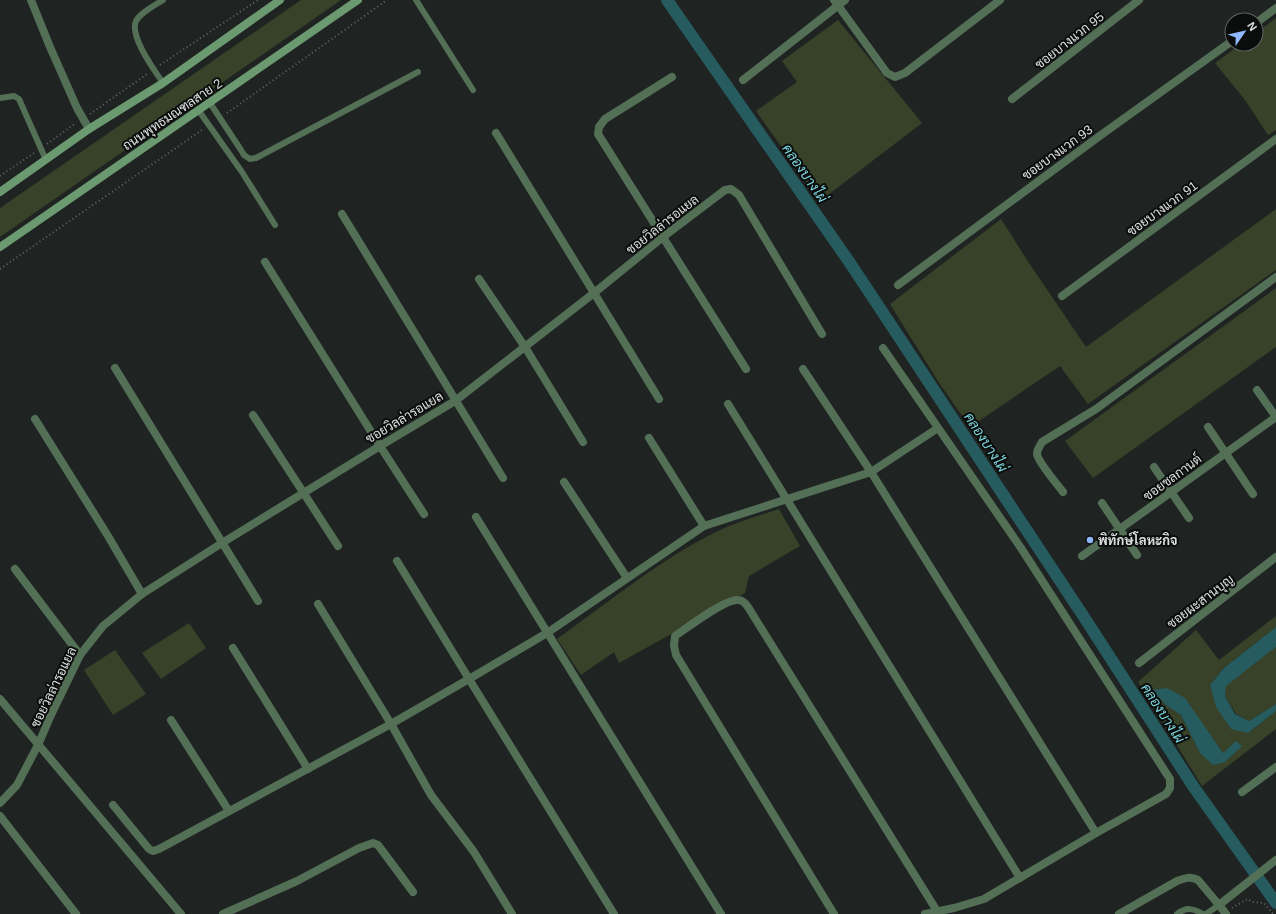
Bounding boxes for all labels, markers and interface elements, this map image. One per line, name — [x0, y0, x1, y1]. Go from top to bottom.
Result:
street label: ซอยบางแวก 95 — [1032, 9, 1107, 72]
north arrow — [1224, 12, 1264, 52]
text: N — [1245, 20, 1260, 33]
street label: ถนนพุทธมณฑลสาย 2 — [120, 76, 226, 155]
street label: ซอยบางแวก 93 — [1019, 122, 1095, 183]
water label: คลองบางไผ่ — [779, 141, 831, 206]
street label: ซอยบางแวก 91 — [1124, 178, 1200, 239]
street label: ซอยวิลล่ารอแยล — [623, 191, 701, 257]
street label: ซอยวิลล่ารอแยล — [362, 388, 446, 446]
water label: คลองบางไผ่ — [961, 409, 1012, 476]
street label: ซอยชลกานต์ — [1139, 450, 1204, 504]
place label: พิทักษ์โลหะกิจ — [1098, 531, 1177, 548]
marker: พิทักษ์โลหะกิจ — [1085, 535, 1095, 545]
street label: ซอยผะสานบุญ — [1164, 572, 1238, 633]
street label: ซอยวิลล่ารอแยล — [27, 644, 79, 730]
water label: คลองบางไผ่ — [1138, 680, 1189, 747]

